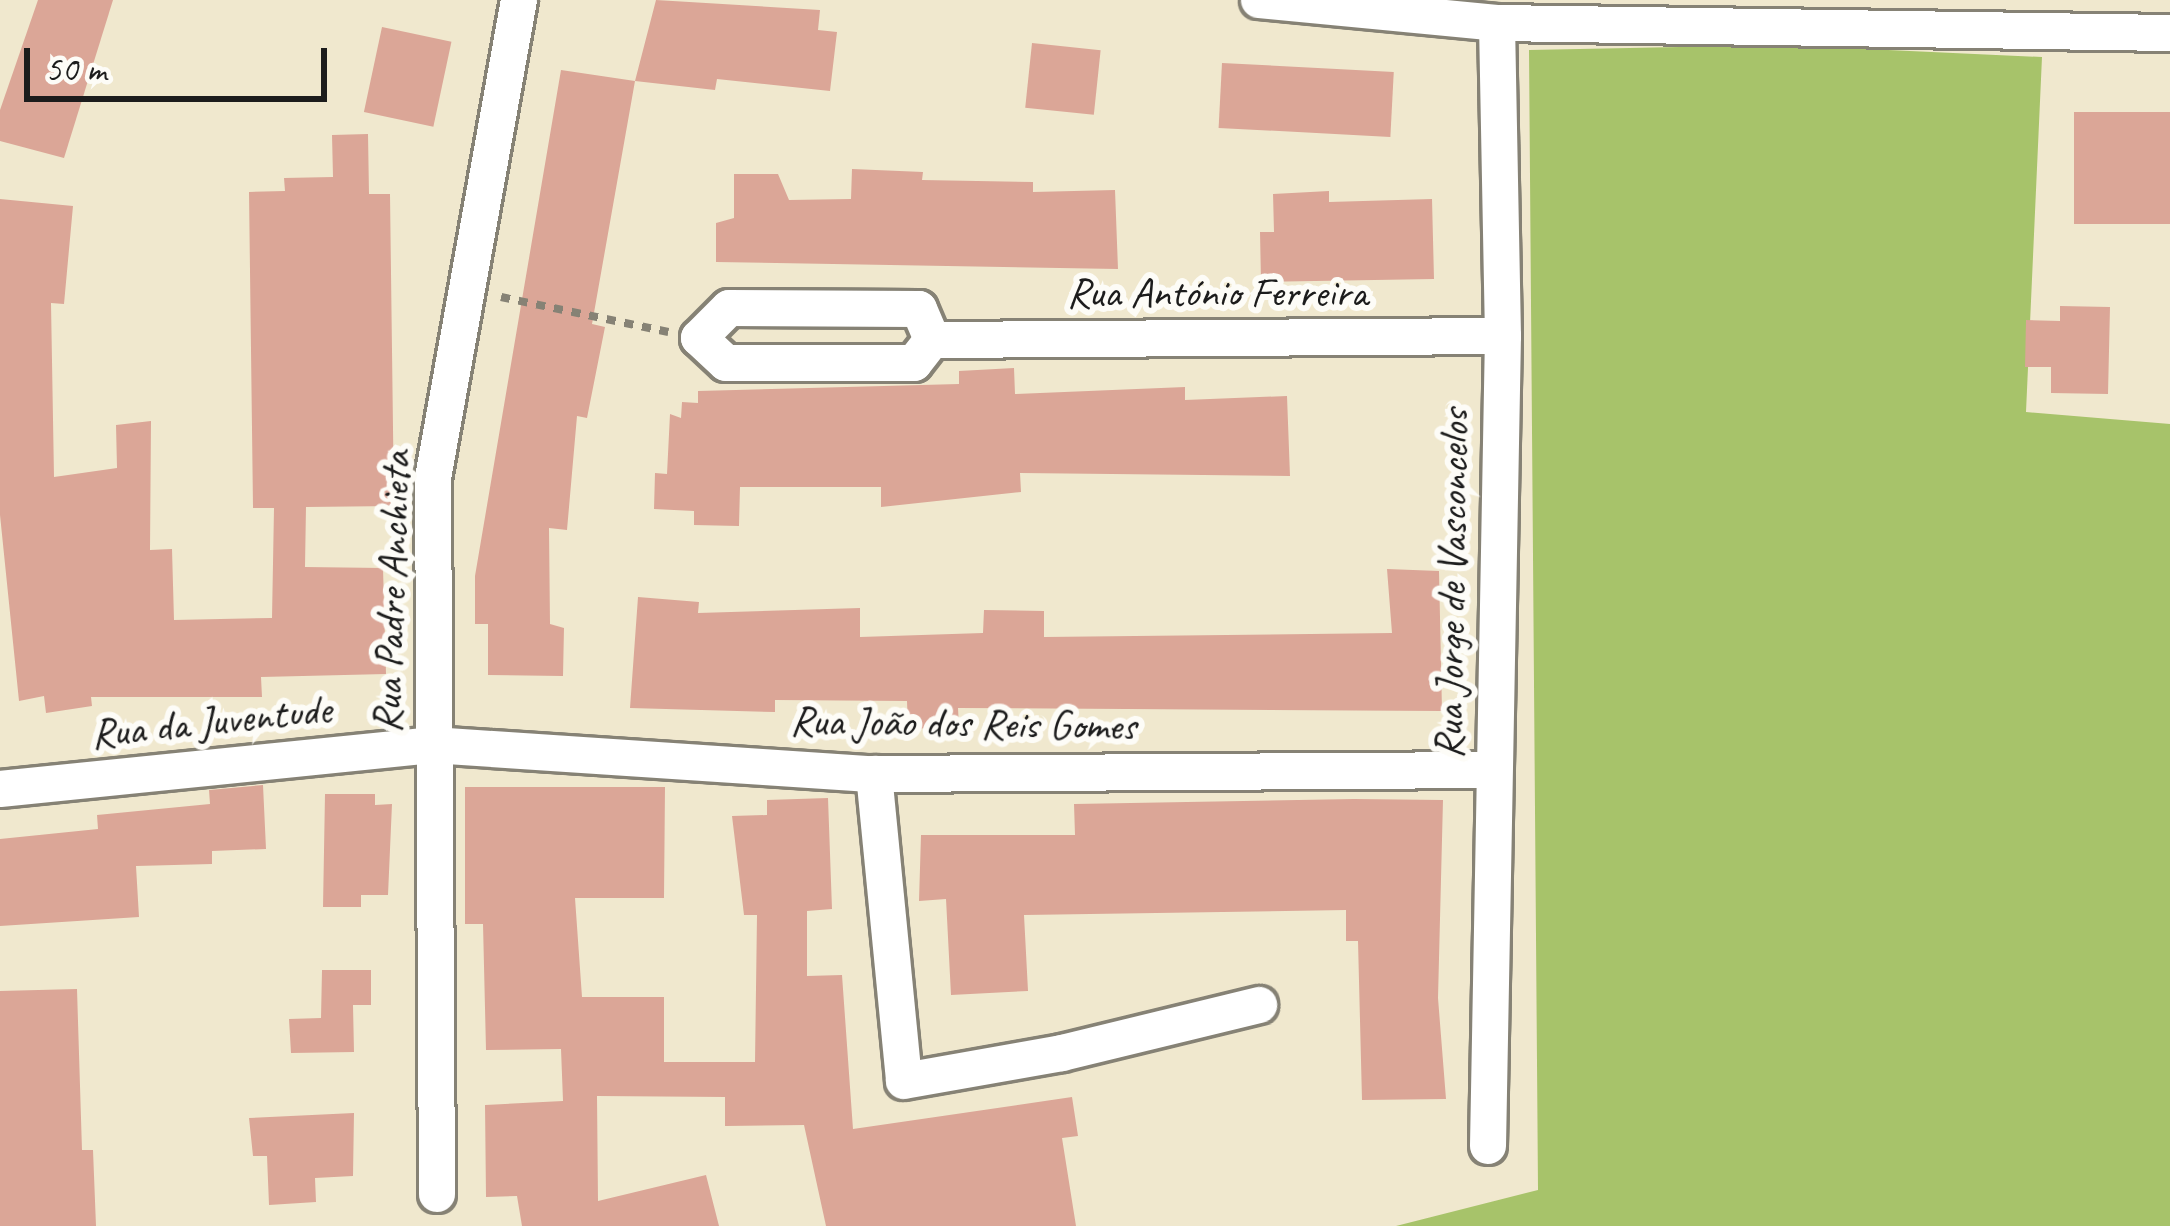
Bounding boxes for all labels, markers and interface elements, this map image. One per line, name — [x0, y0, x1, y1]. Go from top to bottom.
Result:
scale bar — [30, 24, 333, 98]
text: 50 m — [45, 46, 106, 92]
street label: Rua António Ferreira — [1066, 268, 1368, 318]
street label: Rua Jorge de Vasconcelos — [1424, 409, 1480, 759]
street label: Rua Padre Anchieta — [362, 450, 422, 734]
street label: Rua da Juventude — [88, 684, 334, 760]
street label: Rua João dos Reis Gomes — [790, 696, 1136, 752]

